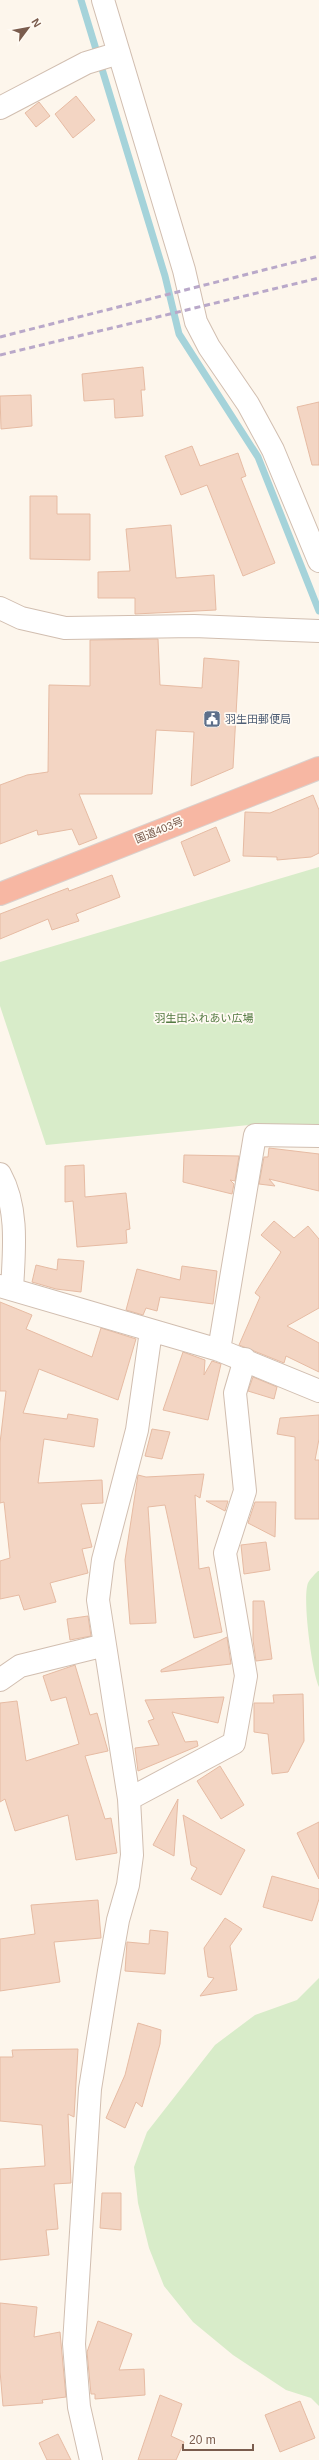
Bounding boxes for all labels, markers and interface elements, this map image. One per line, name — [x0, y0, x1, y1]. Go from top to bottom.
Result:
north arrow — [8, 8, 48, 48]
text: N — [29, 16, 44, 29]
public building icon: 羽生田郵便局 — [202, 709, 222, 729]
place label: 羽生田郵便局 — [225, 713, 291, 725]
street label: 国道403号 — [133, 815, 185, 845]
park label: 羽生田ふれあい広場 — [155, 1012, 254, 1024]
scale bar — [183, 2426, 253, 2452]
text: 20 m — [189, 2433, 216, 2447]

